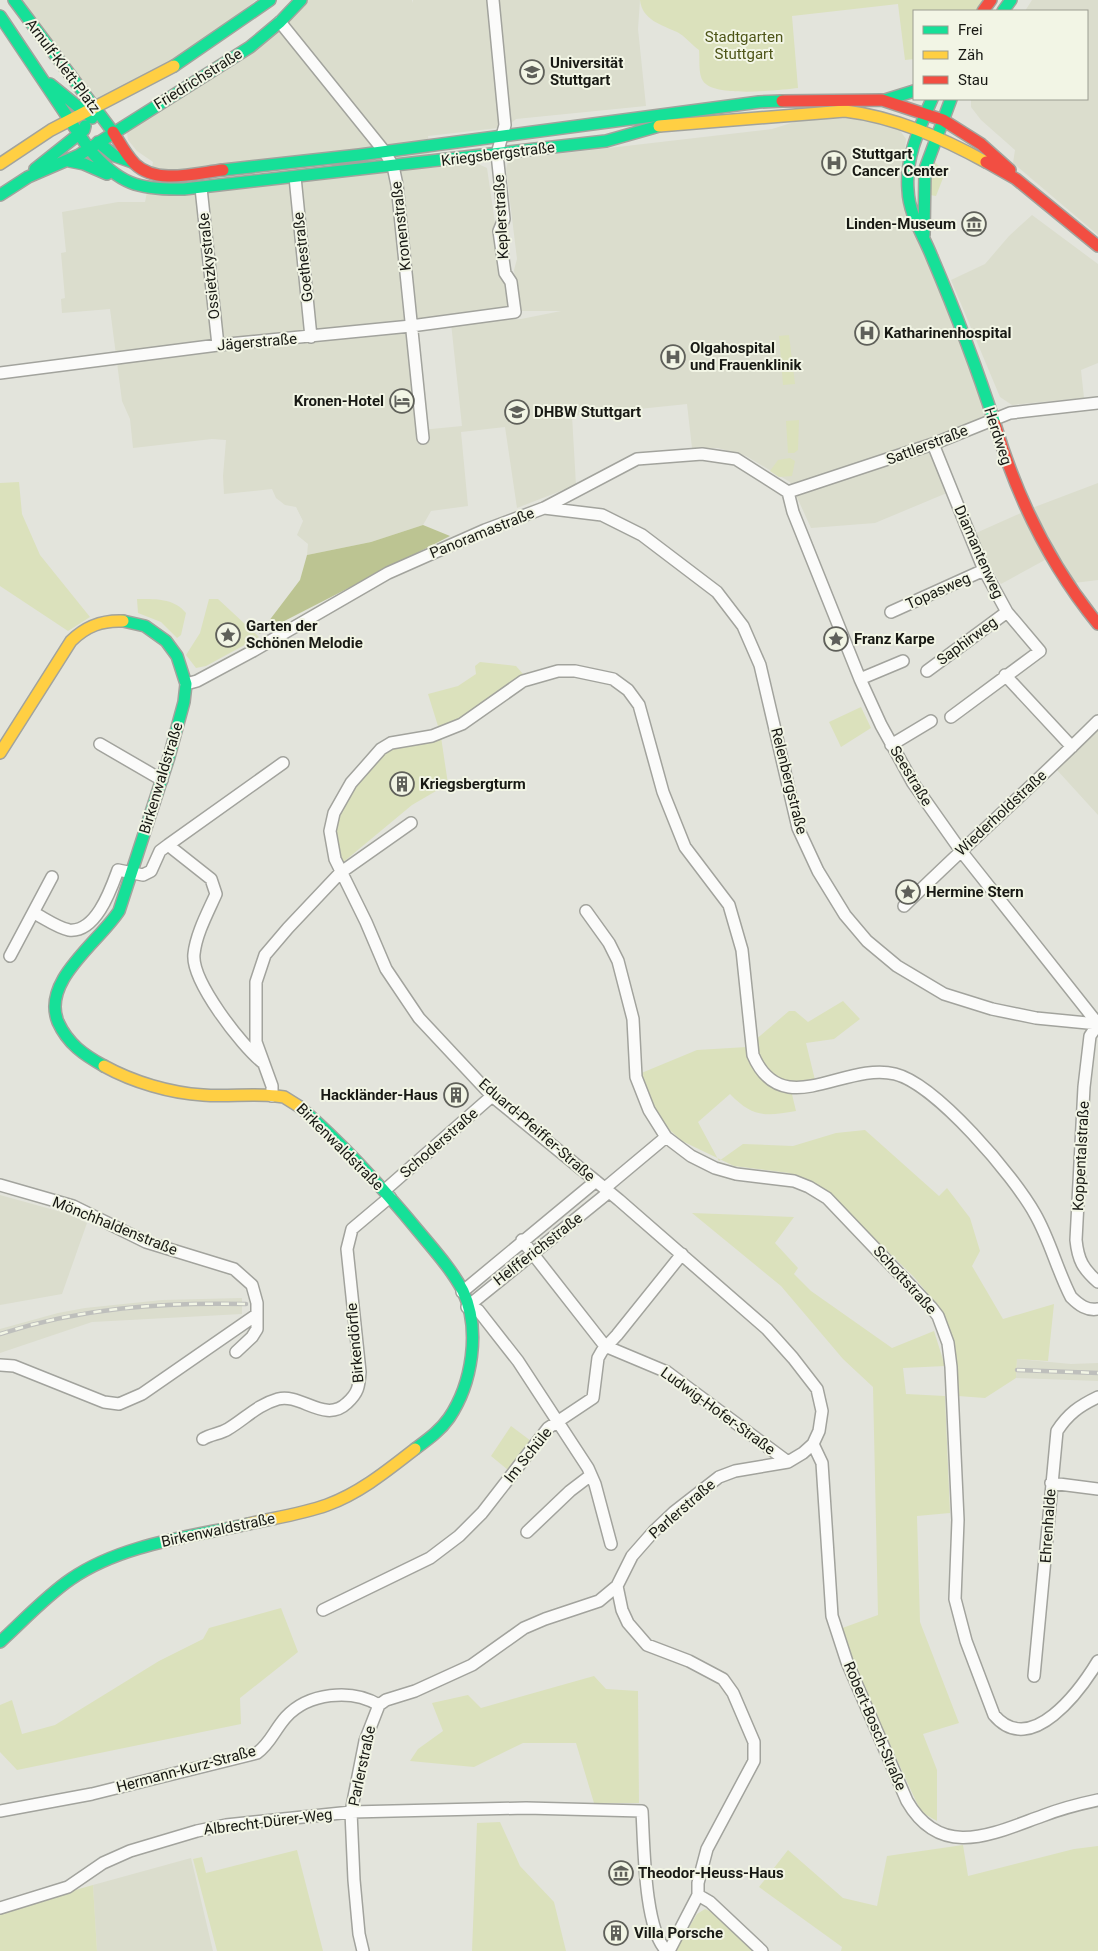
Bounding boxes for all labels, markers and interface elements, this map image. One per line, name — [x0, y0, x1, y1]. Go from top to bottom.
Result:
legend — [913, 10, 1088, 100]
street label: Arnulf-Klett-Platz — [22, 15, 104, 117]
text: Frei — [958, 21, 983, 39]
park label: Stadtgarten Stuttgart — [705, 28, 783, 63]
street label: Friedrichstraße — [151, 45, 245, 113]
text: Zäh — [958, 46, 983, 64]
place label: Universität Stuttgart — [550, 54, 623, 89]
school or university icon: Universität Stuttgart — [519, 59, 545, 85]
text: Stau — [958, 71, 988, 89]
street label: Kriegsbergstraße — [440, 138, 556, 170]
place label: Stuttgart Cancer Center — [852, 145, 949, 180]
hospital icon: Stuttgart Cancer Center — [821, 150, 847, 176]
street label: Keplerstraße — [490, 174, 512, 260]
street label: Kronenstraße — [387, 180, 415, 272]
street label: Goethestraße — [289, 211, 317, 303]
museum icon: Linden-Museum — [961, 211, 987, 237]
street label: Ossietzkystraße — [194, 212, 224, 320]
place label: Linden-Museum — [846, 215, 956, 233]
hospital icon: Katharinenhospital — [854, 320, 880, 346]
place label: Katharinenhospital — [884, 324, 1012, 342]
street label: Jägerstraße — [216, 330, 298, 354]
place label: Olgahospital und Frauenklinik — [690, 339, 803, 374]
hospital icon: Olgahospital und Frauenklinik — [660, 344, 686, 370]
hotel icon: Kronen-Hotel — [389, 388, 415, 414]
place label: Kronen-Hotel — [294, 392, 384, 410]
school or university icon: DHBW Stuttgart — [504, 399, 530, 425]
place label: DHBW Stuttgart — [534, 403, 641, 421]
street label: Herdweg — [980, 405, 1016, 467]
street label: Sattlerstraße — [884, 421, 970, 469]
street label: Diamantenweg — [950, 503, 1008, 601]
street label: Panoramastraße — [427, 504, 537, 562]
street label: Topasweg — [903, 569, 973, 613]
street label: Saphirweg — [933, 613, 1001, 669]
place label: Garten der Schönen Melodie — [246, 617, 363, 652]
place icon: Garten der Schönen Melodie — [215, 622, 241, 648]
place icon: Franz Karpe — [823, 626, 849, 652]
place label: Franz Karpe — [854, 630, 935, 648]
street label: Birkenwaldstraße — [135, 720, 187, 836]
street label: Relenbergstraße — [767, 726, 811, 836]
street label: Seestraße — [886, 743, 936, 810]
street label: Wiederholdstraße — [952, 766, 1050, 860]
building icon: Kriegsbergturm — [389, 771, 415, 797]
place label: Kriegsbergturm — [420, 775, 526, 793]
place icon: Hermine Stern — [895, 879, 921, 905]
place label: Hermine Stern — [926, 883, 1024, 901]
street label: Eduard-Pfeiffer-Straße — [475, 1075, 599, 1185]
building icon: Hackländer-Haus — [443, 1082, 469, 1108]
place label: Hackländer-Haus — [320, 1086, 438, 1104]
street label: Birkenwaldstraße — [293, 1100, 387, 1194]
street label: Koppentalstraße — [1069, 1101, 1093, 1211]
street label: Schoderstraße — [396, 1104, 482, 1182]
street label: Mönchhaldenstraße — [50, 1193, 180, 1259]
street label: Helfferichstraße — [490, 1209, 586, 1289]
street label: Schottstraße — [870, 1242, 940, 1318]
street label: Birkendörfle — [343, 1302, 367, 1384]
street label: Ludwig-Hofer-Straße — [657, 1363, 779, 1459]
street label: Im Schüle — [500, 1424, 556, 1486]
street label: Parlerstraße — [645, 1475, 719, 1543]
street label: Ehrenhalde — [1036, 1488, 1060, 1564]
street label: Birkenwaldstraße — [160, 1509, 277, 1551]
street label: Robert-Bosch-Straße — [840, 1659, 910, 1793]
street label: Parlerstraße — [345, 1724, 379, 1808]
street label: Hermann-Kurz-Straße — [114, 1742, 258, 1796]
street label: Albrecht-Dürer-Weg — [203, 1805, 333, 1839]
museum icon: Theodor-Heuss-Haus — [608, 1860, 634, 1886]
place label: Theodor-Heuss-Haus — [638, 1864, 784, 1882]
building icon: Villa Porsche — [603, 1920, 629, 1946]
place label: Villa Porsche — [634, 1924, 723, 1942]

